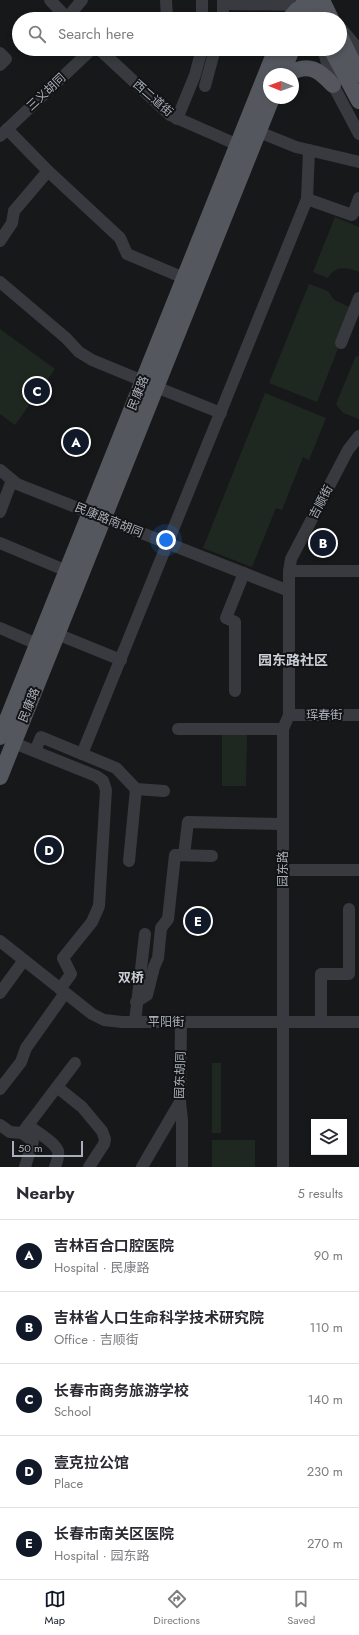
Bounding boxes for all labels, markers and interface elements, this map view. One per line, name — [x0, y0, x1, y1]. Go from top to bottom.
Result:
search box — [12, 12, 347, 56]
icon: search — [26, 23, 48, 45]
text: Search here — [58, 23, 134, 45]
north arrow — [263, 68, 299, 104]
street label: 三义胡同 — [22, 69, 70, 115]
street label: 西二道街 — [129, 75, 177, 121]
street label: 民康路 — [123, 373, 153, 413]
pin: C — [24, 376, 50, 406]
pin: A — [63, 427, 89, 457]
street label: 吉顺街 — [305, 482, 337, 522]
street label: 民康路南胡同 — [72, 498, 146, 542]
pin: B — [310, 528, 336, 558]
your location — [156, 530, 176, 550]
district label: 园东路社区 — [258, 650, 328, 670]
street label: 民康路 — [14, 685, 44, 725]
street label: 珲春街 — [306, 706, 342, 724]
pin: D — [36, 835, 62, 865]
street label: 园东路 — [274, 851, 292, 887]
pin: E — [185, 906, 211, 936]
district label: 双桥 — [118, 968, 144, 987]
street label: 平阳街 — [148, 1013, 184, 1031]
street label: 园东胡同 — [170, 1051, 190, 1099]
map controls — [311, 1119, 347, 1155]
button: layers — [311, 1119, 347, 1155]
scale bar — [12, 1139, 83, 1158]
text: 50 m — [18, 1140, 43, 1156]
text: Nearby — [16, 1181, 74, 1205]
text: 5 results — [297, 1184, 343, 1203]
text: 吉林百合口腔医院 — [54, 1235, 174, 1257]
text: A — [24, 1246, 34, 1265]
text: 90 m — [314, 1246, 343, 1265]
text: Hospital · 民康路 — [54, 1258, 150, 1277]
text: 吉林省人口生命科学技术研究院 — [54, 1307, 264, 1329]
text: B — [25, 1318, 33, 1337]
text: 110 m — [309, 1318, 343, 1337]
text: Office · 吉顺街 — [54, 1330, 139, 1349]
text: 长春市商务旅游学校 — [54, 1380, 189, 1402]
text: C — [24, 1390, 34, 1409]
text: 140 m — [308, 1390, 343, 1409]
text: School — [54, 1402, 91, 1421]
text: 壹克拉公馆 — [54, 1452, 129, 1474]
text: D — [24, 1462, 34, 1481]
text: 230 m — [307, 1462, 343, 1481]
text: Place — [54, 1474, 83, 1493]
text: 长春市南关区医院 — [54, 1523, 174, 1545]
text: E — [25, 1534, 33, 1553]
text: 270 m — [307, 1534, 343, 1553]
text: Hospital · 园东路 — [54, 1546, 150, 1565]
tab: Map — [44, 1588, 66, 1628]
tab: Directions — [153, 1588, 200, 1628]
tab: Saved — [287, 1588, 315, 1628]

